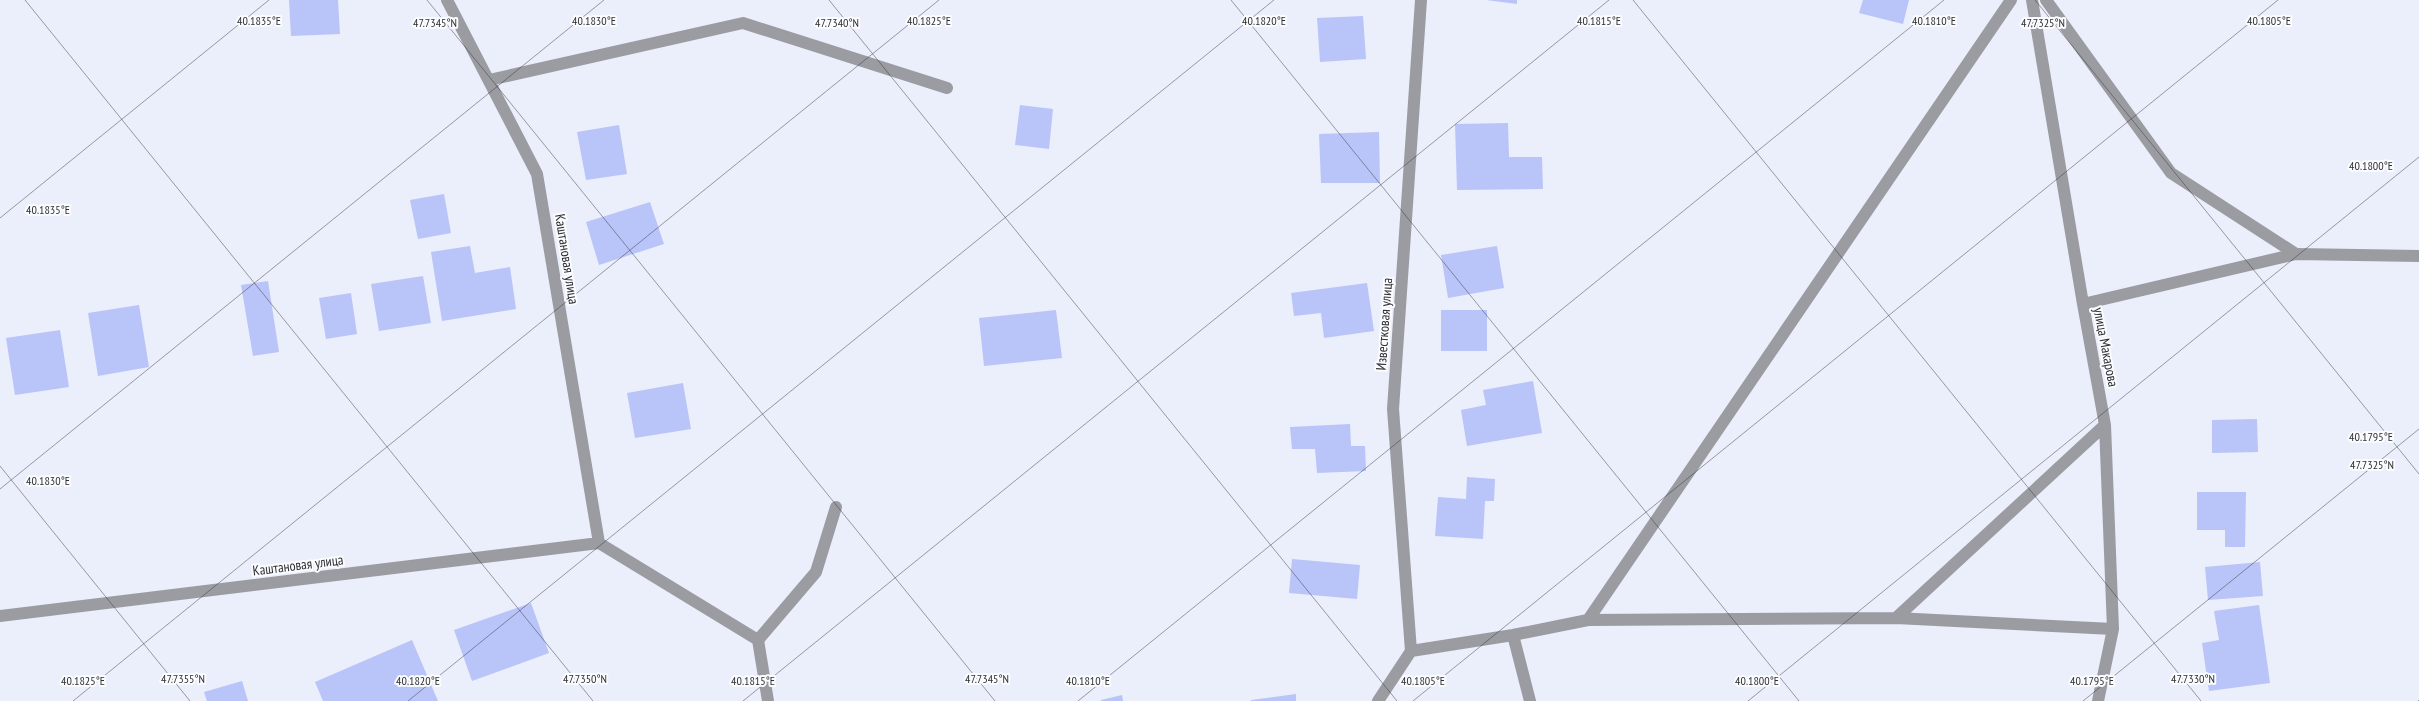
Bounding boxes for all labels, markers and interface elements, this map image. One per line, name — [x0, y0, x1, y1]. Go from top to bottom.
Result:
text: 40.1835°E — [237, 13, 281, 28]
text: 40.1830°E — [572, 13, 616, 28]
text: 40.1825°E — [907, 13, 951, 28]
text: 40.1820°E — [1242, 13, 1286, 28]
text: 40.1815°E — [1577, 13, 1621, 28]
text: 40.1810°E — [1912, 13, 1956, 28]
text: 40.1805°E — [2247, 13, 2291, 28]
text: 47.7345°N — [413, 15, 457, 30]
text: 47.7340°N — [815, 15, 859, 30]
text: 47.7325°N — [2021, 15, 2065, 30]
text: 40.1800°E — [2349, 158, 2393, 173]
text: 40.1835°E — [26, 202, 70, 217]
street label: Каштановая улица — [551, 213, 583, 305]
street label: Известковая улица — [1372, 277, 1396, 371]
street label: улица Макарова — [2089, 306, 2123, 388]
text: 40.1795°E — [2349, 429, 2393, 444]
text: 47.7325°N — [2350, 457, 2394, 472]
text: 40.1830°E — [26, 473, 70, 488]
street label: Каштановая улица — [252, 551, 344, 579]
text: 47.7355°N — [161, 671, 205, 686]
text: 47.7350°N — [563, 671, 607, 686]
text: 47.7345°N — [965, 671, 1009, 686]
text: 47.7330°N — [2171, 671, 2215, 686]
text: 40.1825°E — [61, 673, 105, 688]
text: 40.1820°E — [396, 673, 440, 688]
text: 40.1815°E — [731, 673, 775, 688]
text: 40.1810°E — [1066, 673, 1110, 688]
text: 40.1805°E — [1401, 673, 1445, 688]
text: 40.1800°E — [1735, 673, 1779, 688]
text: 40.1795°E — [2070, 673, 2114, 688]

